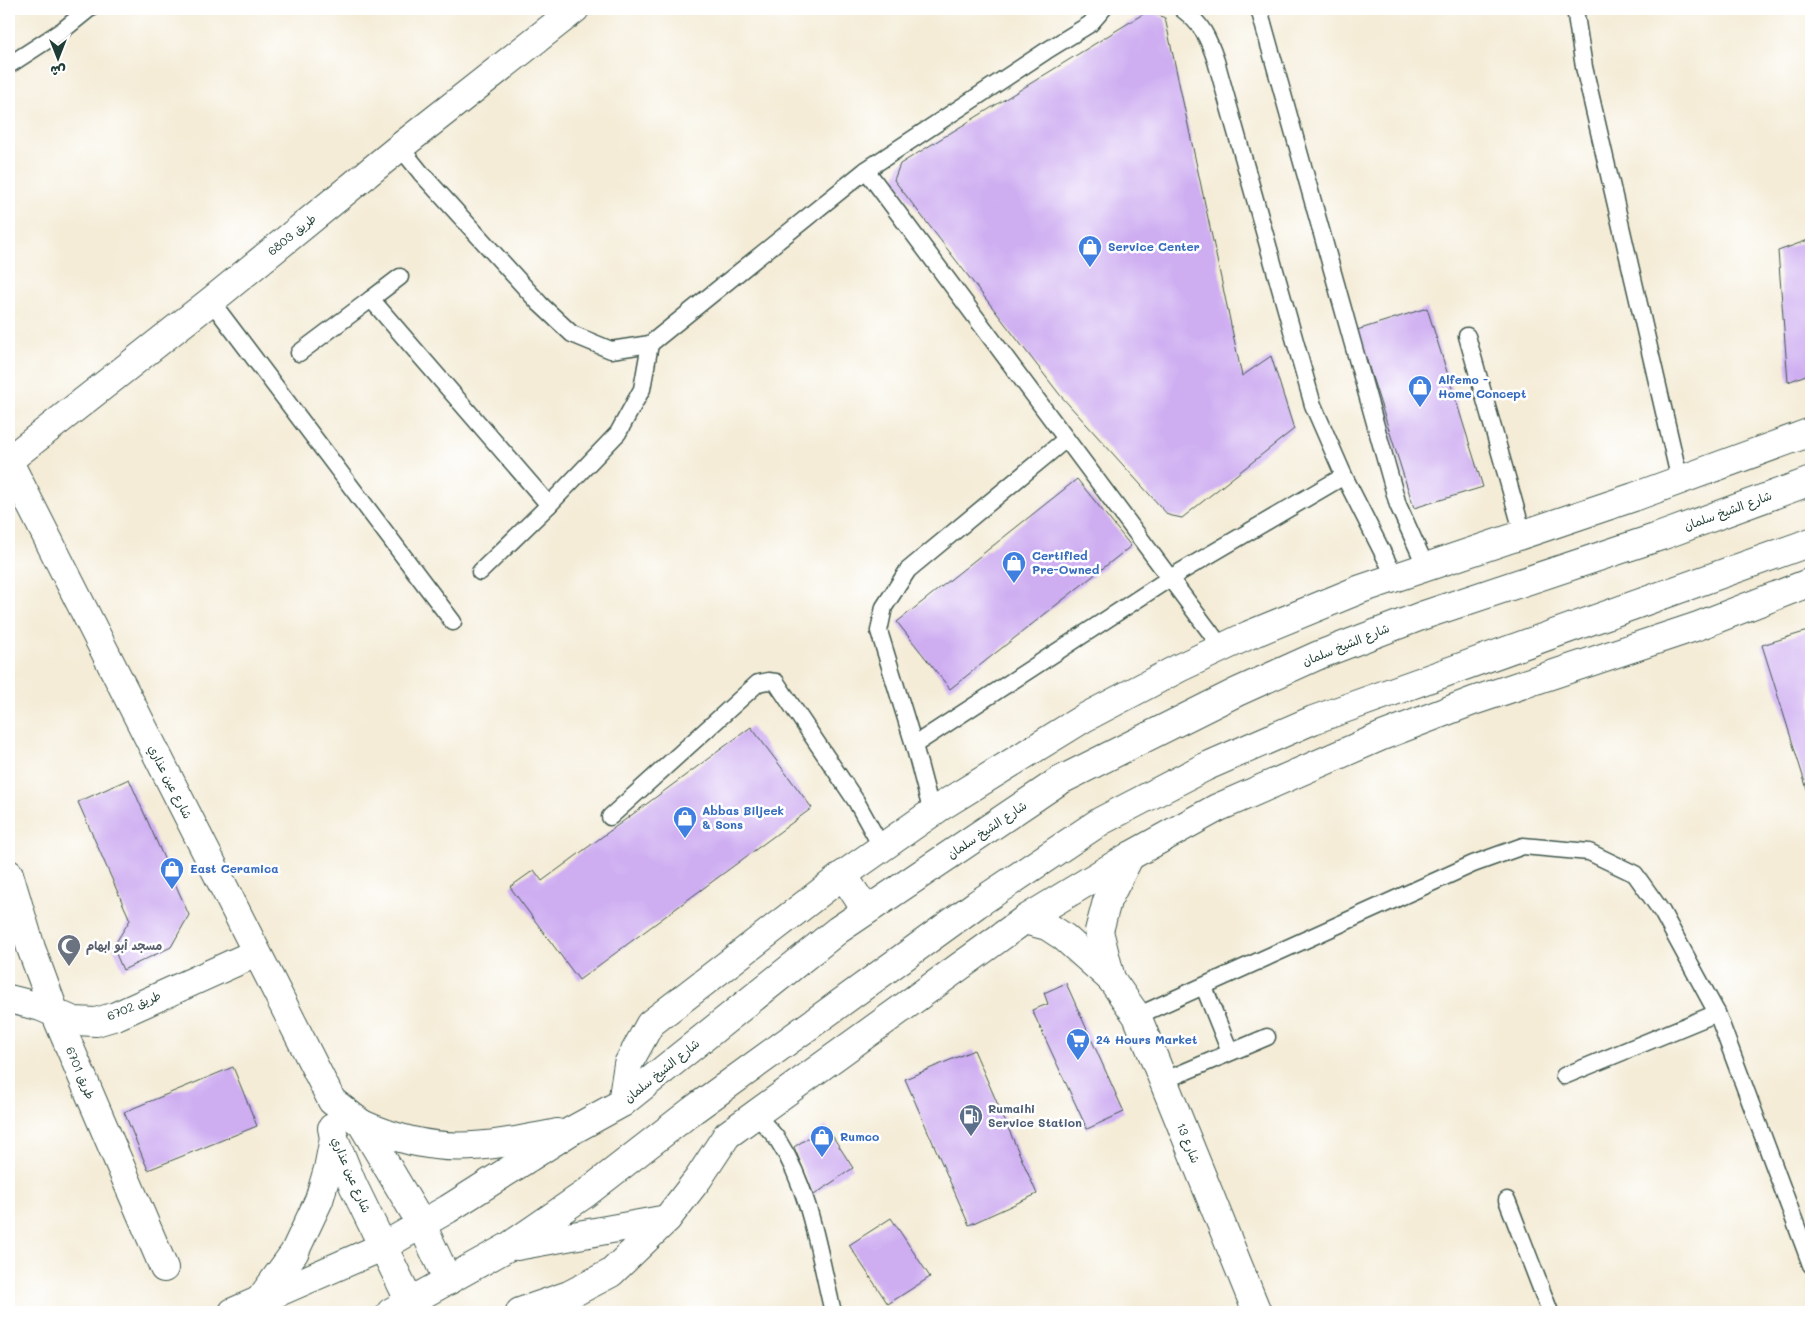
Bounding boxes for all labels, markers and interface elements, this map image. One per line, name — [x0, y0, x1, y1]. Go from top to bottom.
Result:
north arrow — [32, 32, 82, 82]
text: ش — [50, 62, 66, 81]
street label: طريق 6803 — [264, 210, 319, 259]
shop icon: Service Center — [1077, 234, 1103, 268]
place label: Service Center — [1108, 238, 1200, 254]
place label: Alfemo - Home Concept — [1438, 371, 1526, 401]
shop icon: Alfemo - Home Concept — [1407, 374, 1433, 408]
street label: شارع الشيخ سلمان — [1681, 487, 1775, 535]
place label: Certified Pre-Owned — [1032, 547, 1100, 577]
shop icon: Certified Pre-Owned — [1001, 550, 1027, 584]
street label: شارع الشيخ سلمان — [1300, 619, 1392, 671]
street label: شارع عين عذاري — [144, 742, 196, 822]
street label: شارع الشيخ سلمان — [944, 797, 1030, 863]
place label: Abbas Biljeek & Sons — [702, 802, 784, 832]
shop icon: Abbas Biljeek & Sons — [672, 805, 698, 839]
shop icon: East Ceramica — [159, 856, 185, 890]
place label: East Ceramica — [190, 860, 279, 876]
mosque icon: مسجد أبو ابهام — [56, 933, 82, 967]
place label: مسجد أبو ابهام — [86, 937, 162, 955]
street label: طريق 6702 — [104, 987, 163, 1024]
supermarket icon: 24 Hours Market — [1065, 1027, 1091, 1061]
place label: 24 Hours Market — [1096, 1031, 1197, 1047]
street label: شارع الشيخ سلمان — [620, 1035, 704, 1107]
street label: طريق 6701 — [63, 1044, 99, 1101]
place label: Rumaihi Service Station — [988, 1100, 1082, 1130]
fuel station icon: Rumaihi Service Station — [958, 1103, 984, 1137]
street label: شارع 13 — [1172, 1120, 1204, 1166]
shop icon: Rumco — [809, 1124, 835, 1158]
place label: Rumco — [840, 1128, 879, 1144]
street label: شارع عين عذاري — [327, 1134, 375, 1216]

